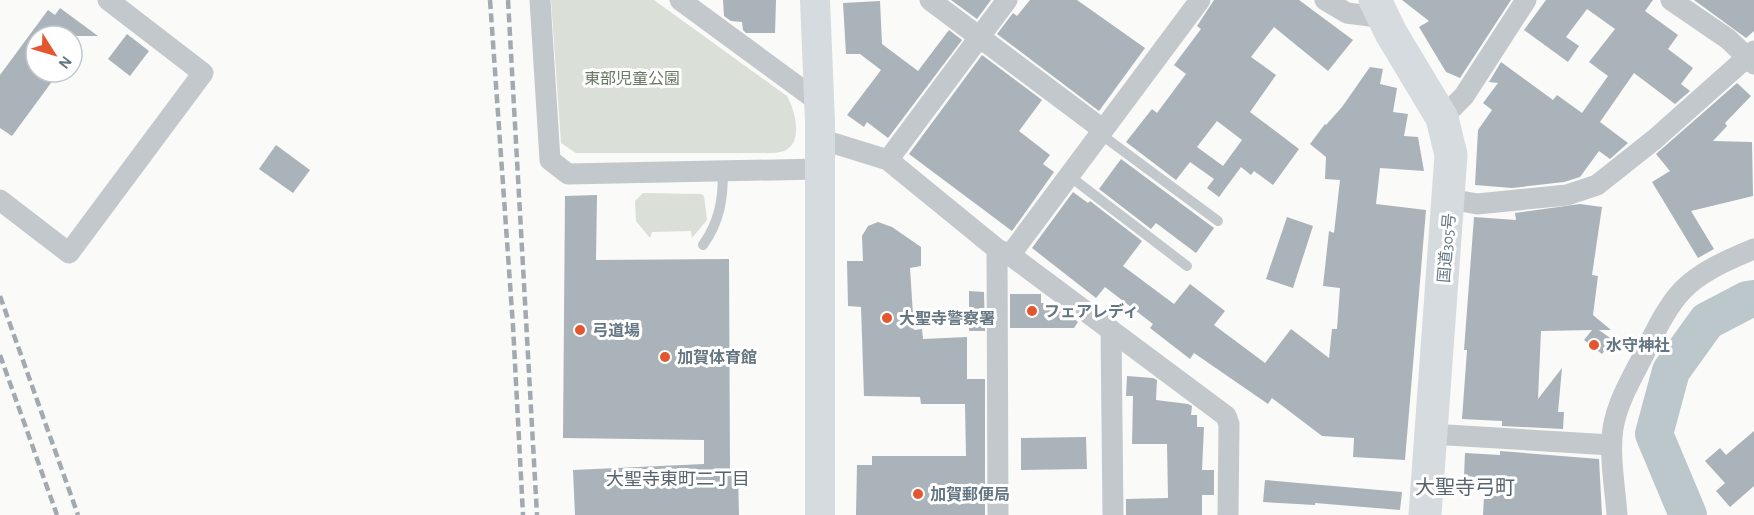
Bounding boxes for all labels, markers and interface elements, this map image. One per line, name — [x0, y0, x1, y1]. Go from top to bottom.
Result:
north arrow — [24, 24, 84, 84]
text: N — [55, 53, 75, 72]
park label: 東部児童公園 — [584, 70, 680, 87]
street label: 国道305号 — [1435, 213, 1458, 284]
place label: フェアレディ — [1044, 303, 1139, 320]
marker: フェアレディ — [1025, 304, 1039, 318]
place label: 大聖寺警察署 — [899, 310, 995, 327]
marker: 大聖寺警察署 — [880, 311, 894, 325]
place label: 弓道場 — [592, 322, 640, 339]
marker: 弓道場 — [573, 323, 587, 337]
place label: 水守神社 — [1606, 336, 1670, 354]
marker: 水守神社 — [1587, 338, 1601, 352]
place label: 加賀体育館 — [677, 349, 757, 366]
marker: 加賀体育館 — [658, 350, 672, 364]
district label: 大聖寺東町二丁目 — [606, 470, 750, 489]
district label: 大聖寺弓町 — [1415, 477, 1515, 498]
place label: 加賀郵便局 — [930, 486, 1010, 503]
marker: 加賀郵便局 — [911, 487, 925, 501]

